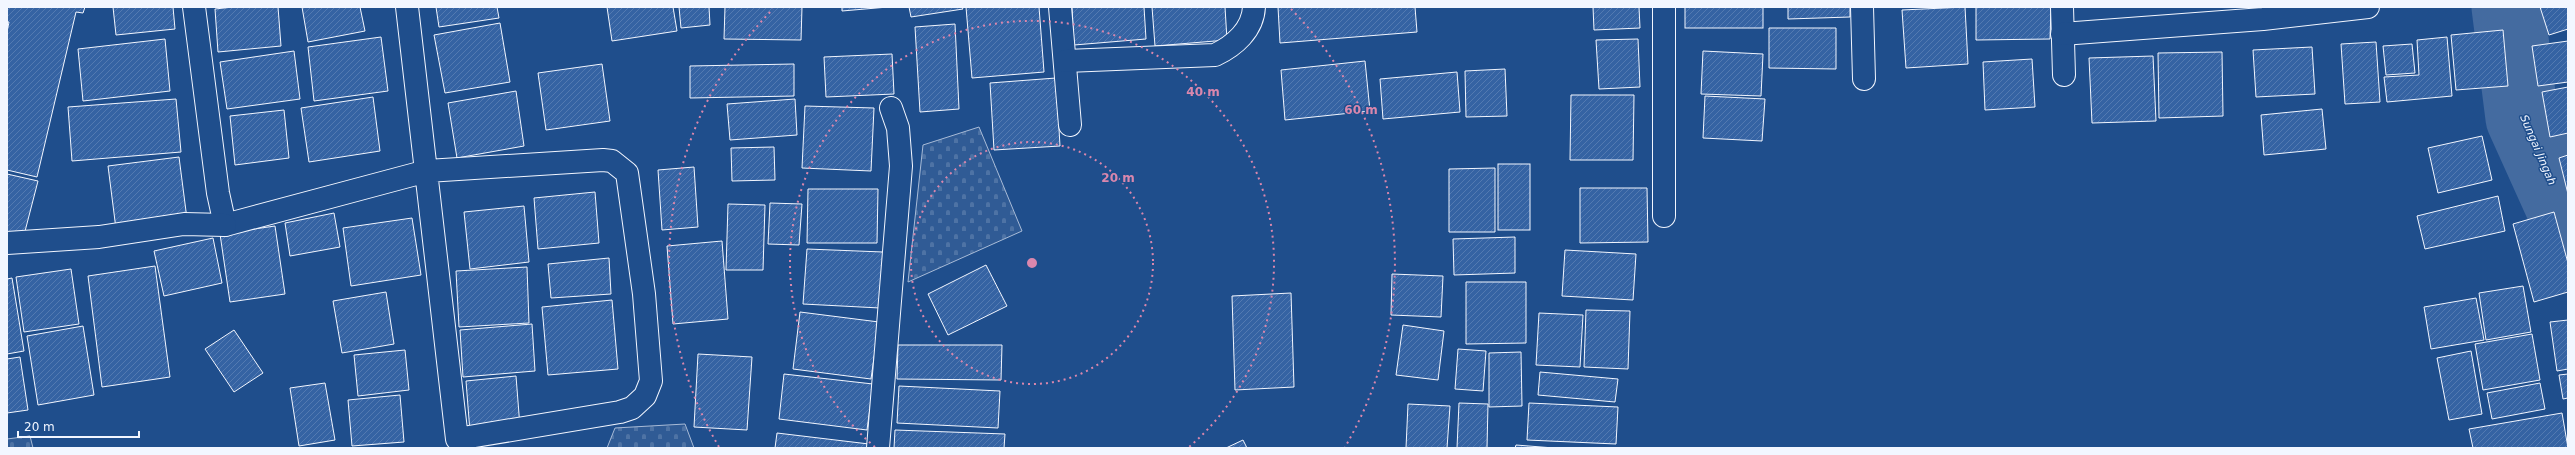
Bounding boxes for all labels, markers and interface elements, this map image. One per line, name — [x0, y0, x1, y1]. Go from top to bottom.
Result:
text: 40 m — [1186, 85, 1220, 99]
text: 60 m — [1344, 103, 1378, 117]
water label: Sungai Jingah — [2517, 113, 2559, 187]
text: 20 m — [1101, 171, 1135, 185]
centre of rings — [1025, 256, 1039, 270]
scale bar — [18, 413, 139, 439]
text: 20 m — [24, 420, 55, 434]

